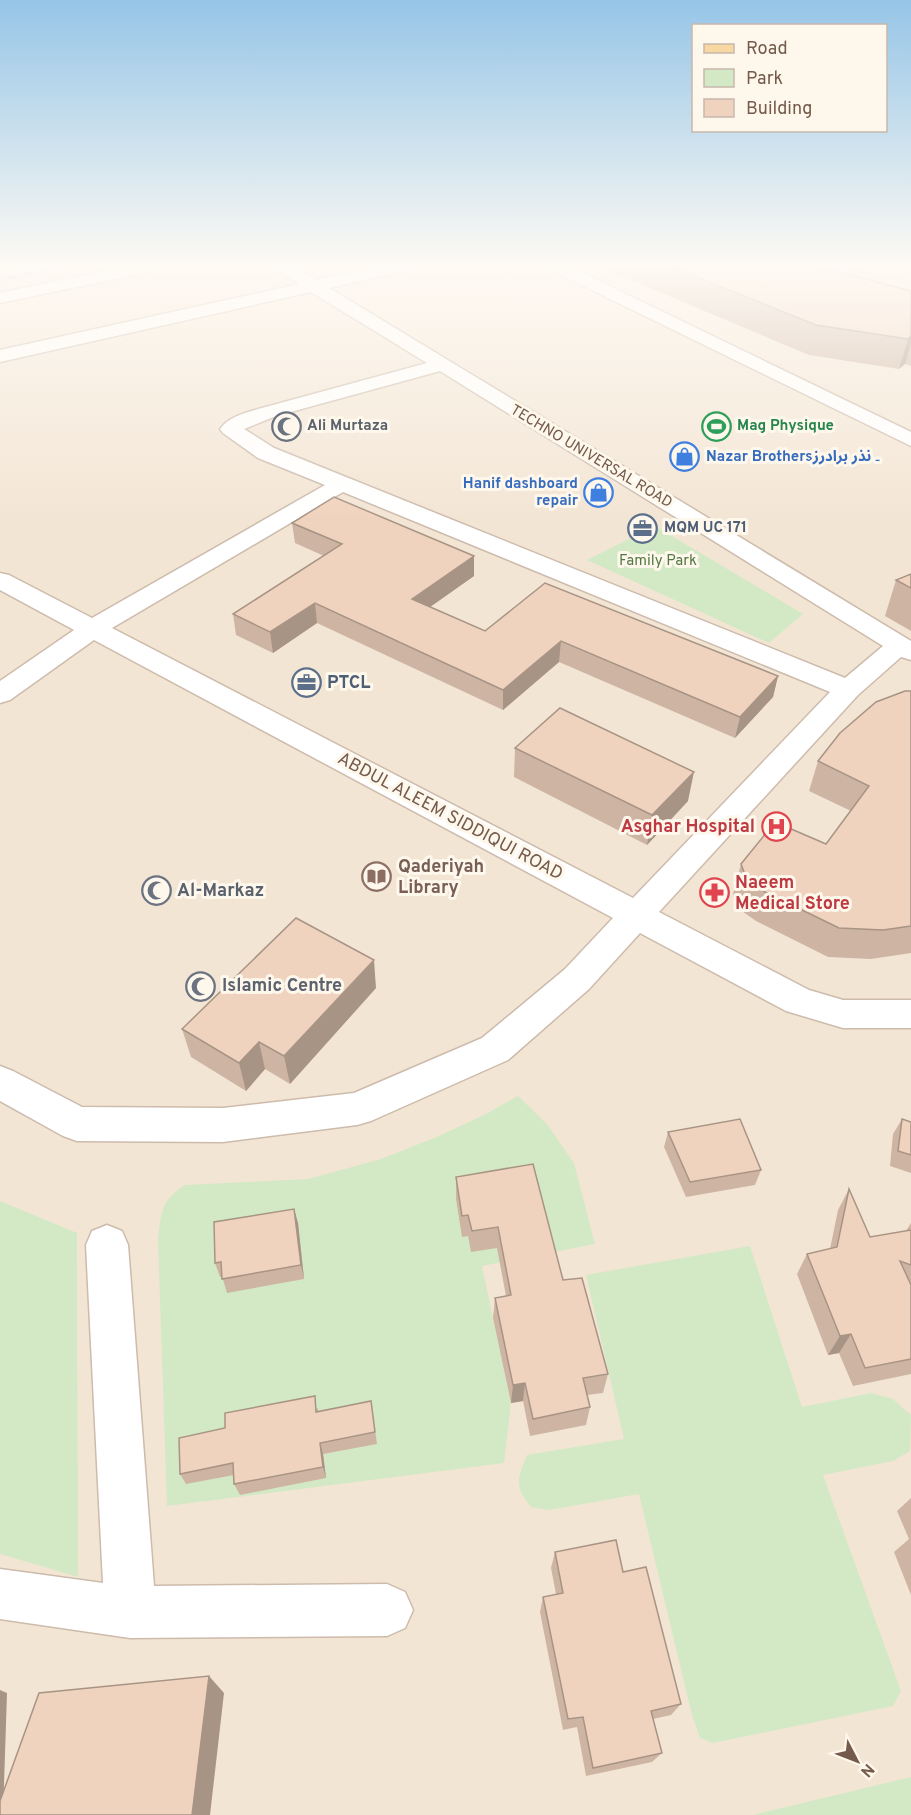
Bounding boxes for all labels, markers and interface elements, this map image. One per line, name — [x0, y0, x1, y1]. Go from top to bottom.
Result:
legend — [692, 24, 887, 132]
text: Road — [746, 38, 788, 61]
text: Park — [746, 68, 783, 91]
text: Building — [746, 98, 812, 121]
street label: TECHNO UNIVERSAL ROAD — [506, 401, 676, 513]
mosque icon: Ali Murtaza — [270, 410, 302, 442]
sports icon: Mag Physique — [700, 410, 732, 442]
place label: Ali Murtaza — [307, 417, 388, 436]
place label: Mag Physique — [737, 417, 834, 436]
shop icon: Nazar Brothers۔ نذر برادرز — [669, 441, 701, 473]
place label: Nazar Brothers۔ نذر برادرز — [706, 448, 880, 467]
place label: Hanif dashboard repair — [463, 475, 579, 511]
shop icon: Hanif dashboard repair — [583, 477, 615, 509]
office icon: MQM UC 171 — [627, 512, 659, 544]
place label: MQM UC 171 — [664, 519, 747, 538]
park label: Family Park — [619, 552, 697, 571]
office icon: PTCL — [290, 667, 322, 699]
place label: PTCL — [327, 672, 370, 695]
street label: ABDUL ALEEM SIDDIQUI ROAD — [333, 748, 567, 886]
hospital icon: Asghar Hospital — [760, 811, 792, 843]
place label: Asghar Hospital — [621, 816, 755, 839]
place label: Qaderiyah Library — [398, 856, 484, 900]
library icon: Qaderiyah Library — [361, 861, 393, 893]
place label: Naeem Medical Store — [735, 872, 850, 916]
mosque icon: Al-Markaz — [140, 875, 172, 907]
pharmacy icon: Naeem Medical Store — [698, 877, 730, 909]
place label: Al-Markaz — [177, 880, 264, 903]
mosque icon: Islamic Centre — [185, 970, 217, 1002]
place label: Islamic Centre — [222, 975, 342, 998]
north arrow — [827, 1731, 887, 1791]
text: N — [855, 1759, 878, 1781]

